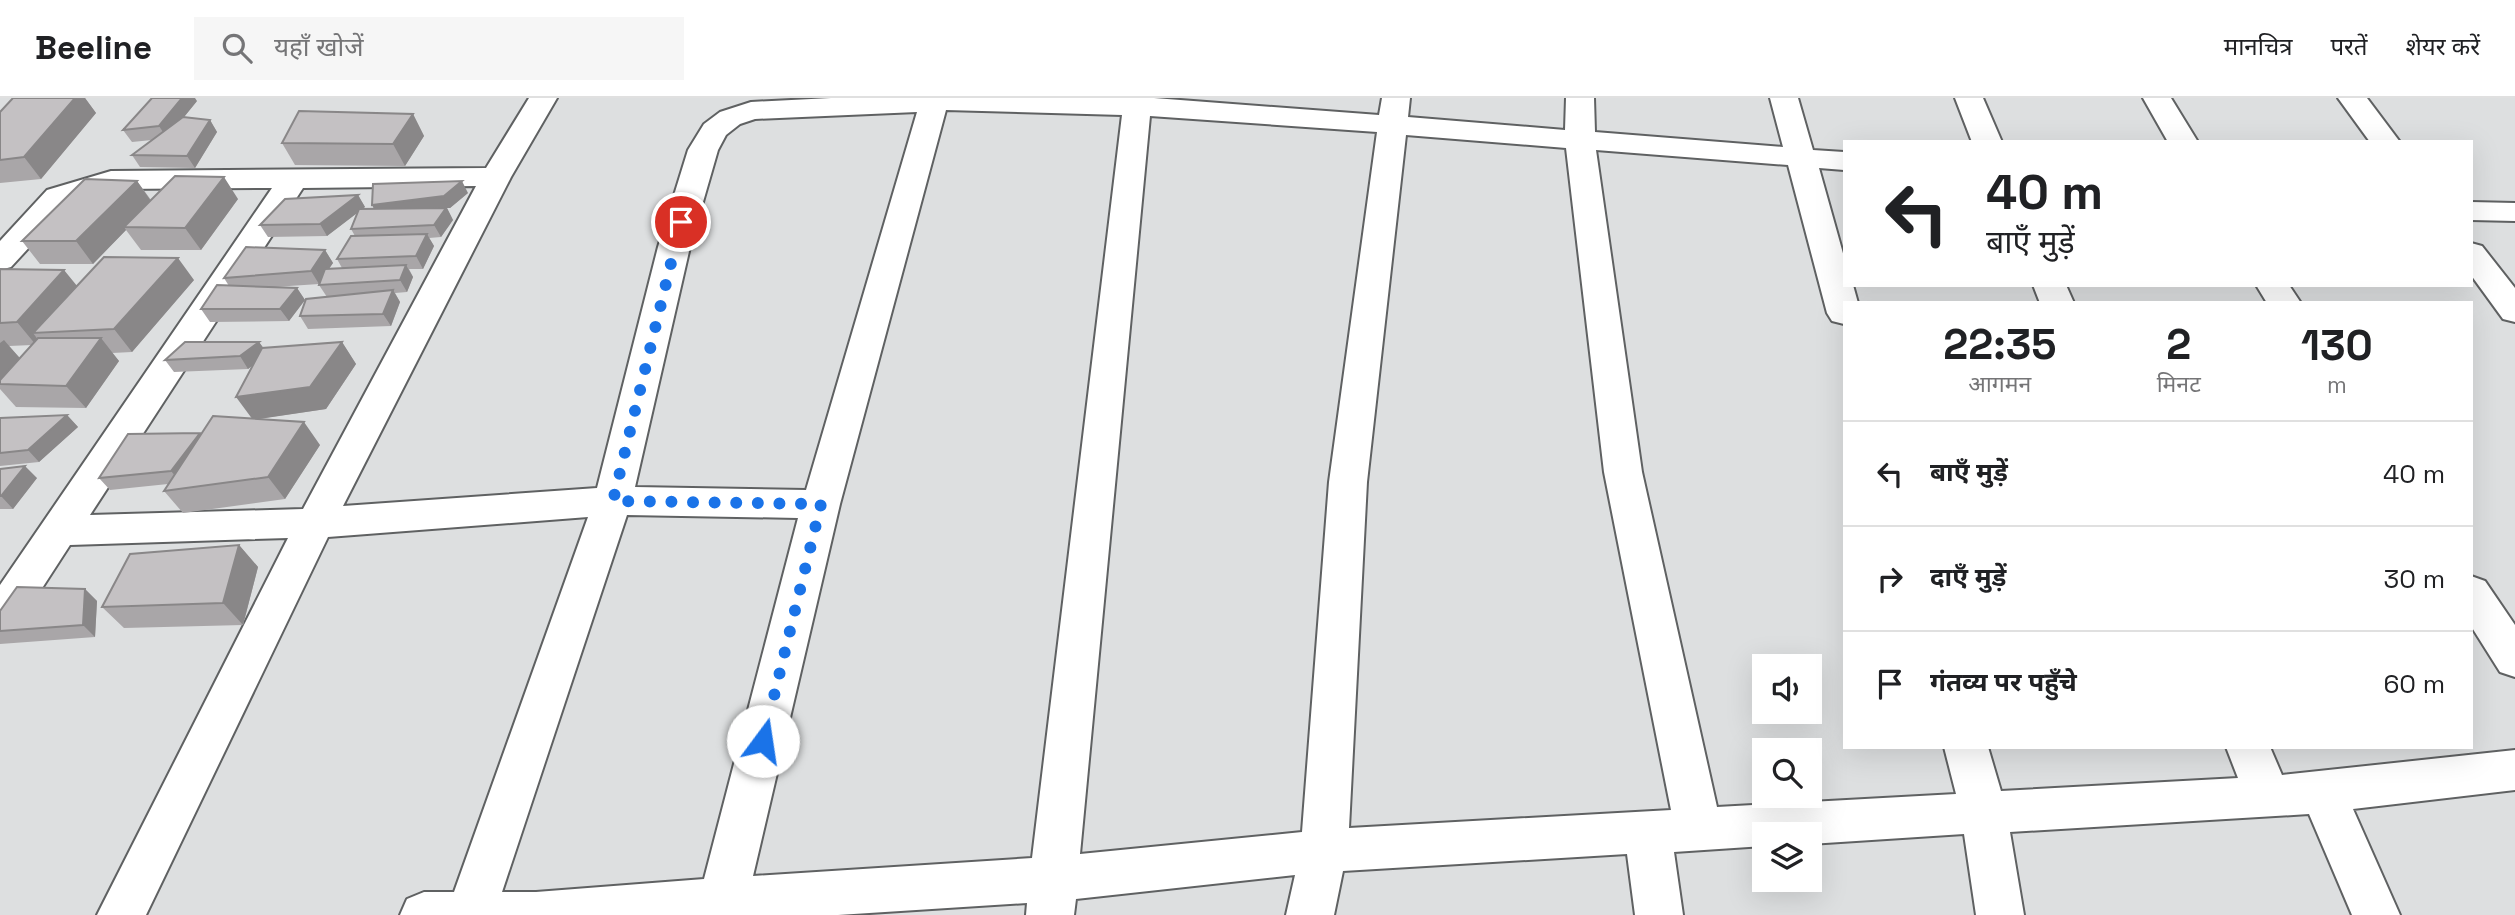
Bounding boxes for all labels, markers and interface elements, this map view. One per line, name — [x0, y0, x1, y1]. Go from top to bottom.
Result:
search box — [194, 17, 684, 80]
text: Beeline — [35, 27, 152, 69]
icon: search — [218, 29, 256, 67]
text: यहाँ खोजें — [274, 30, 364, 64]
text: मानचित्र — [2224, 31, 2292, 62]
text: परतें — [2330, 31, 2368, 62]
text: शेयर करें — [2406, 31, 2480, 62]
text: 40 m — [1986, 161, 2103, 223]
icon: left — [1871, 168, 1962, 259]
pin — [651, 192, 711, 252]
icon: arrive — [662, 203, 700, 241]
text: बाएँ मुड़ें — [1986, 222, 2075, 262]
text: 22:35 — [1943, 318, 2056, 371]
text: 2 — [2166, 318, 2191, 371]
text: 130 — [2301, 319, 2373, 372]
text: आगमन — [1968, 369, 2031, 399]
text: मिनट — [2157, 369, 2201, 399]
text: m — [2327, 370, 2347, 400]
icon: left — [1871, 455, 1909, 493]
text: बाएँ मुड़ें — [1930, 455, 2008, 489]
text: 40 m — [2383, 457, 2445, 491]
icon: right — [1871, 560, 1909, 598]
text: दाएँ मुड़ें — [1930, 560, 2006, 594]
text: 30 m — [2384, 562, 2445, 596]
map controls — [1752, 654, 1822, 892]
button: sound — [1752, 654, 1822, 724]
icon: arrive — [1871, 665, 1909, 703]
text: गंतव्य पर पहुँचे — [1930, 665, 2077, 699]
text: 60 m — [2383, 667, 2445, 701]
position arrow — [726, 704, 800, 778]
button: search — [1752, 738, 1822, 808]
button: layers — [1752, 822, 1822, 892]

